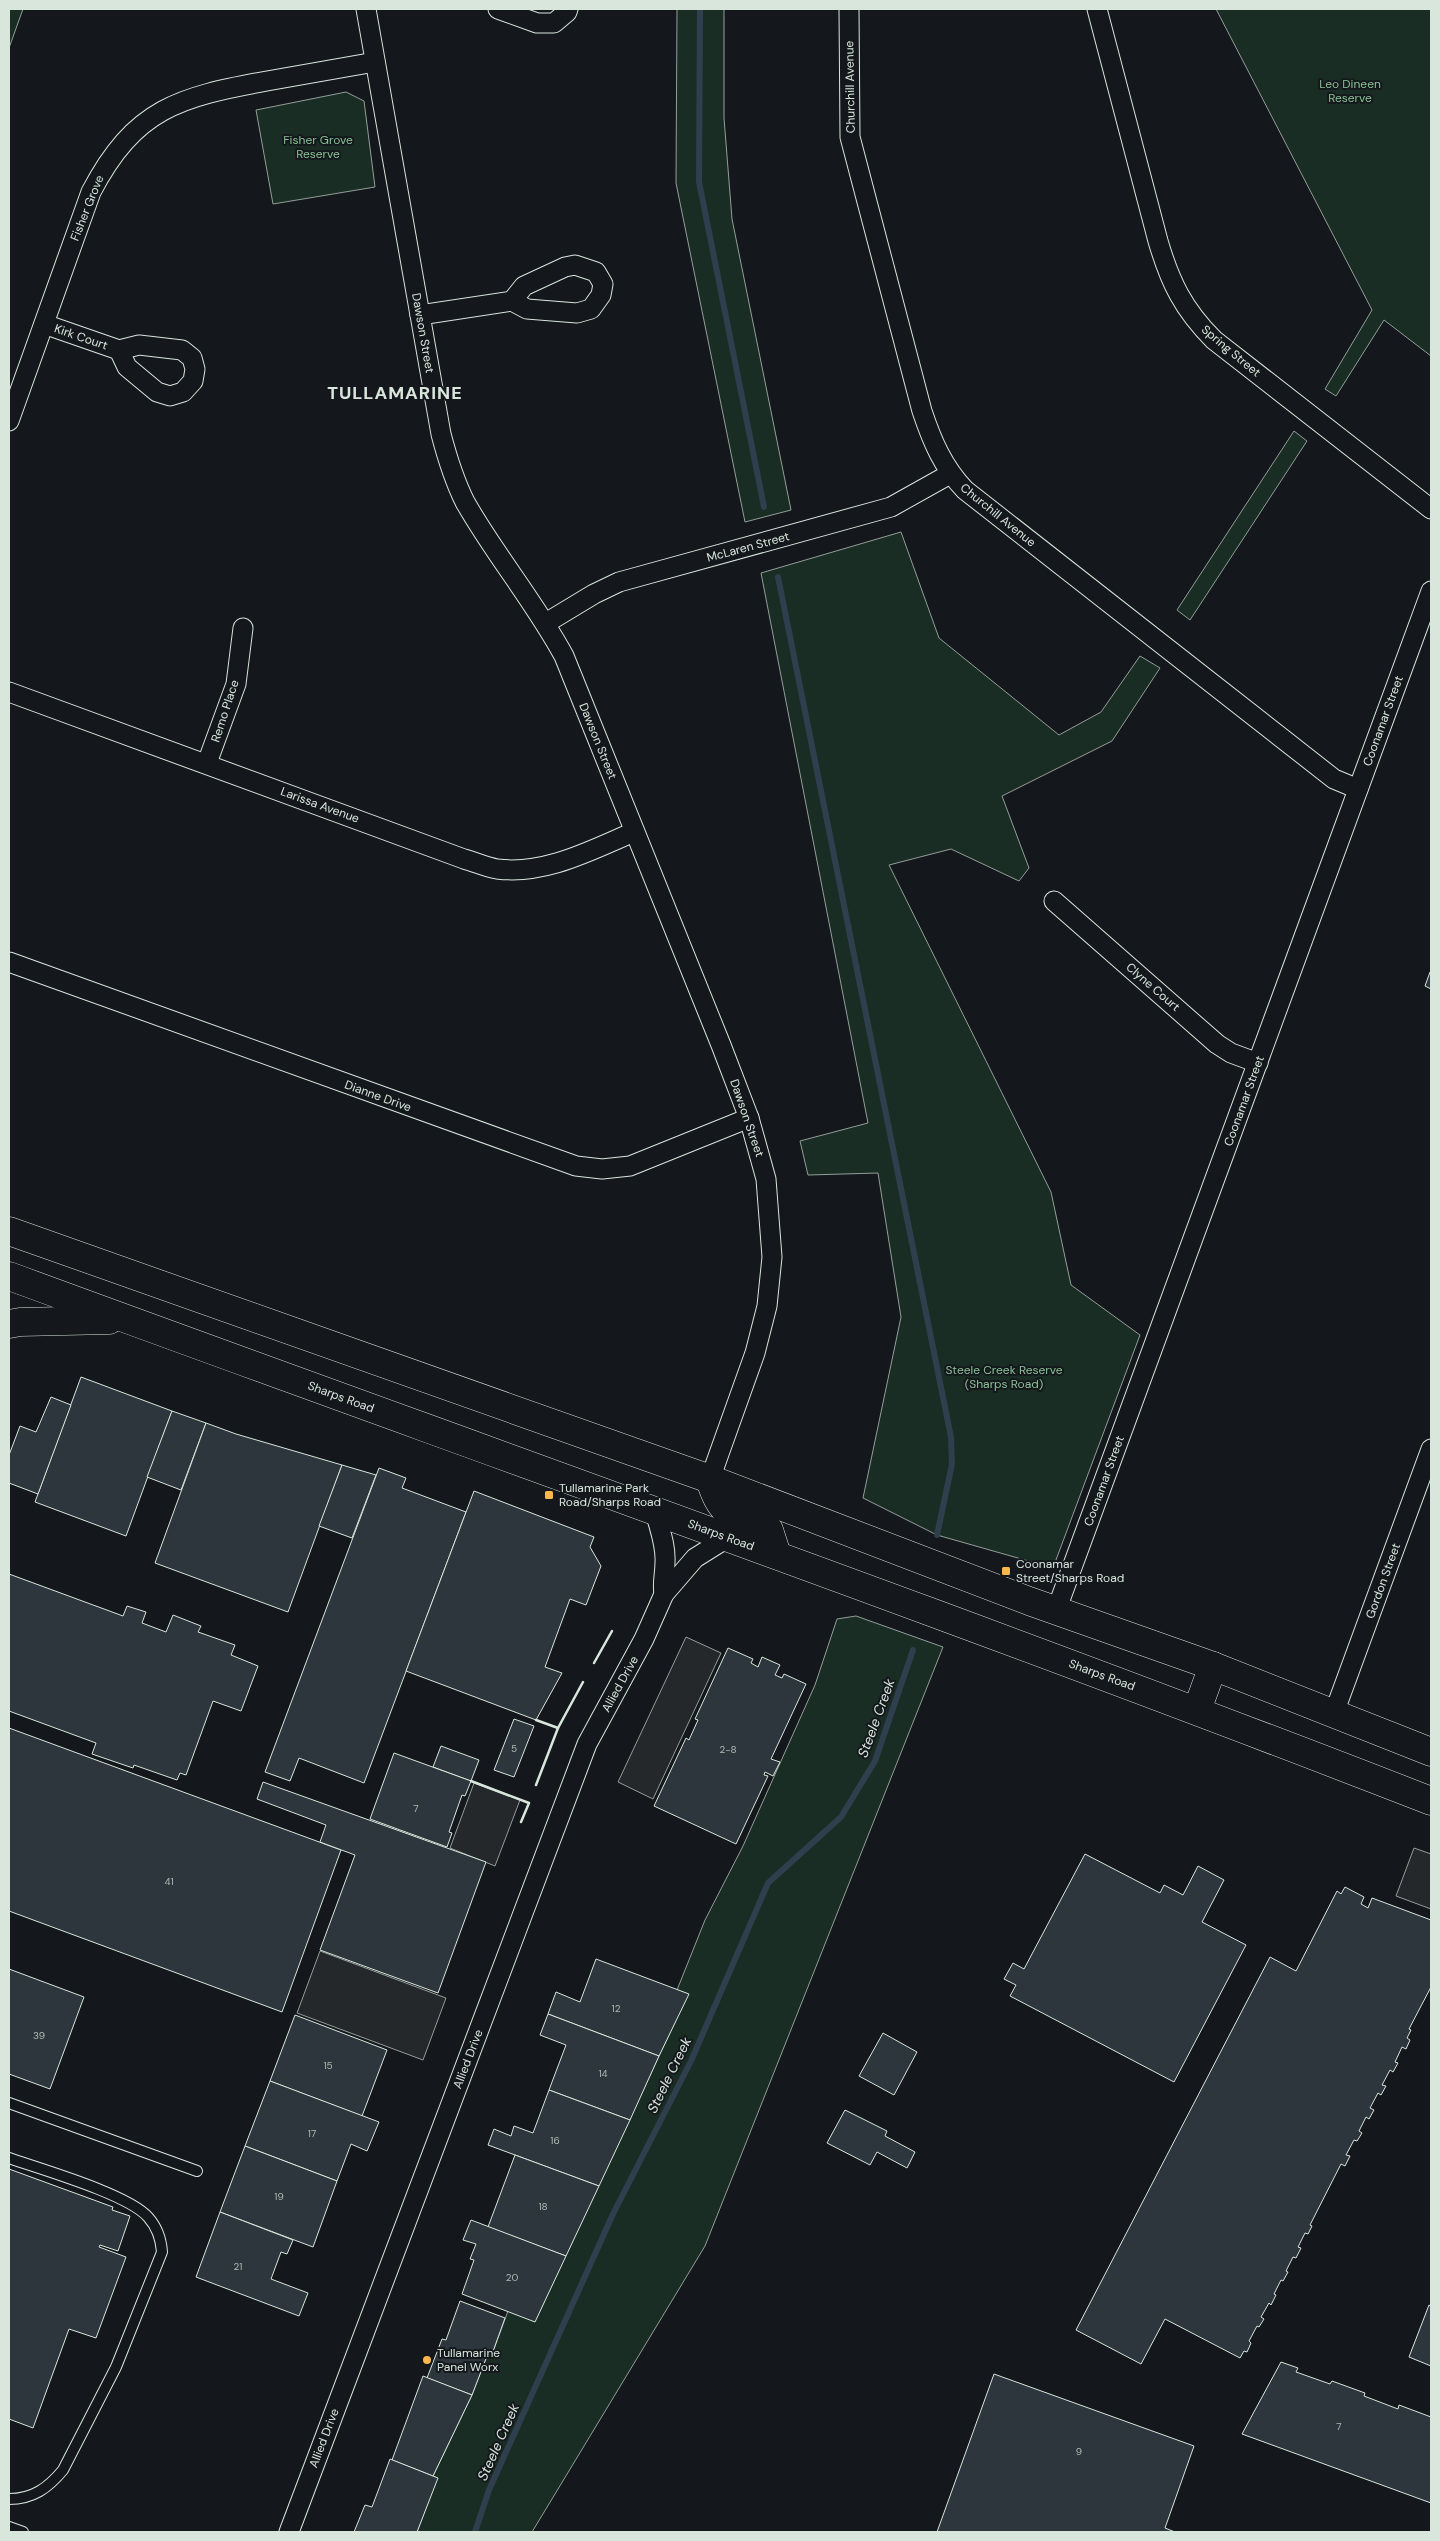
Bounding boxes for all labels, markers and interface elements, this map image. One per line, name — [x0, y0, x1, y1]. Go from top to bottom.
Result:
street label: Churchill Avenue — [841, 40, 859, 133]
park label: Leo Dineen Reserve — [1319, 76, 1381, 106]
park label: Fisher Grove Reserve — [283, 132, 353, 162]
street label: Fisher Grove — [67, 173, 108, 243]
street label: Dawson Street — [408, 292, 438, 375]
street label: Kirk Court — [52, 320, 110, 354]
street label: Spring Street — [1198, 322, 1264, 381]
district label: TULLAMARINE — [327, 381, 463, 405]
street label: Churchill Avenue — [957, 480, 1039, 550]
street label: McLaren Street — [705, 528, 791, 566]
street label: Coonamar Street — [1359, 673, 1407, 768]
street label: Remo Place — [207, 678, 243, 744]
street label: Dawson Street — [575, 700, 621, 782]
street label: Larissa Avenue — [278, 783, 362, 827]
street label: Clyne Court — [1123, 959, 1184, 1015]
street label: Coonamar Street — [1220, 1053, 1268, 1148]
street label: Dianne Drive — [342, 1077, 414, 1116]
street label: Dawson Street — [726, 1077, 768, 1159]
park label: Steele Creek Reserve (Sharps Road) — [945, 1362, 1063, 1392]
street label: Sharps Road — [306, 1378, 376, 1416]
street label: Coonamar Street — [1080, 1433, 1128, 1528]
place label: Tullamarine Park Road/Sharps Road — [559, 1480, 661, 1510]
marker: Tullamarine Park Road/Sharps Road — [543, 1489, 555, 1501]
street label: Sharps Road — [686, 1516, 756, 1554]
street label: Gordon Street — [1362, 1541, 1404, 1621]
place label: Coonamar Street/Sharps Road — [1016, 1556, 1124, 1586]
marker: Coonamar Street/Sharps Road — [1000, 1565, 1012, 1577]
street label: Allied Drive — [598, 1653, 642, 1715]
street label: Sharps Road — [1067, 1656, 1137, 1694]
water label: Steele Creek — [853, 1675, 899, 1760]
house number: 5 — [511, 1742, 517, 1755]
house number: 2-8 — [719, 1743, 737, 1756]
house number: 7 — [413, 1802, 419, 1815]
house number: 41 — [164, 1875, 174, 1888]
house number: 12 — [612, 2002, 621, 2015]
street label: Allied Drive — [449, 2027, 487, 2091]
house number: 39 — [33, 2029, 45, 2042]
water label: Steele Creek — [643, 2033, 696, 2116]
house number: 15 — [323, 2059, 333, 2072]
house number: 14 — [598, 2067, 608, 2080]
house number: 17 — [308, 2127, 316, 2140]
house number: 16 — [550, 2134, 560, 2147]
house number: 19 — [274, 2190, 284, 2203]
house number: 18 — [538, 2200, 548, 2213]
house number: 21 — [234, 2260, 242, 2273]
house number: 20 — [506, 2271, 518, 2284]
place label: Tullamarine Panel Worx — [437, 2345, 500, 2375]
marker: Tullamarine Panel Worx — [421, 2354, 433, 2366]
water label: Steele Creek — [473, 2400, 523, 2483]
street label: Allied Drive — [305, 2406, 343, 2470]
house number: 7 — [1336, 2420, 1342, 2433]
house number: 9 — [1076, 2445, 1082, 2458]

